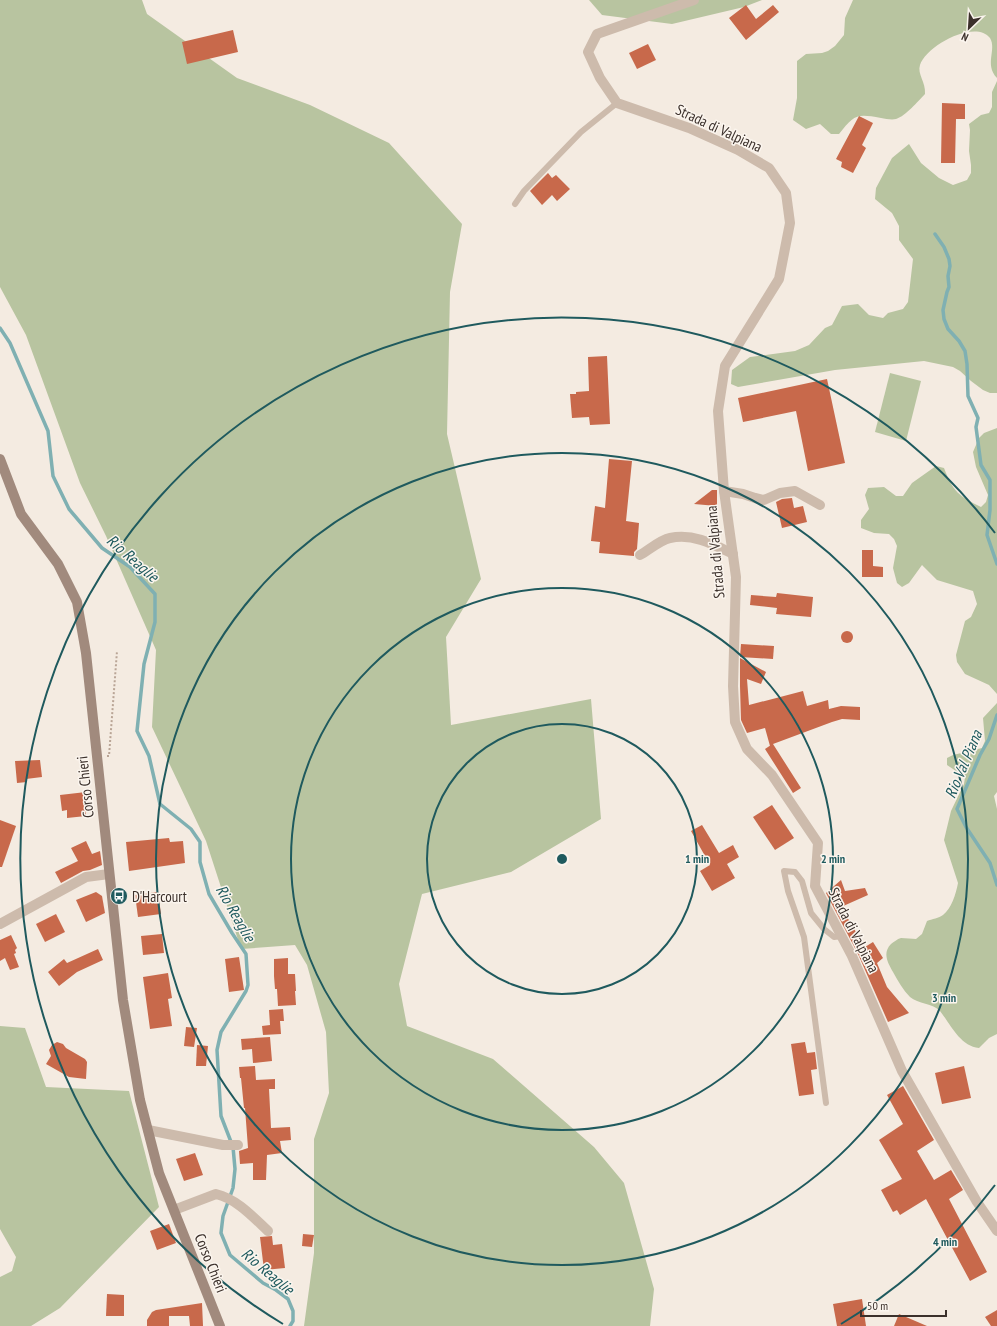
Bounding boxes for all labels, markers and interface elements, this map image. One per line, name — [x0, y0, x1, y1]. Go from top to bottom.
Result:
north arrow — [949, 8, 989, 48]
text: N — [959, 29, 970, 45]
street label: Strada di Valpiana — [673, 100, 765, 156]
street label: Strada di Valpiana — [701, 505, 729, 599]
water label: Rio Reaglie — [103, 530, 164, 587]
water label: Rio Val Piana — [940, 726, 987, 801]
street label: Corso Chieri — [72, 755, 98, 819]
text: 1 min — [685, 851, 709, 866]
text: 2 min — [821, 851, 845, 866]
centre of rings — [555, 852, 569, 866]
water label: Rio Reaglie — [212, 881, 261, 946]
street label: Strada di Valpiana — [824, 884, 884, 976]
bus stop icon: D'Harcourt — [109, 886, 129, 906]
place label: D'Harcourt — [132, 887, 187, 906]
text: 3 min — [932, 990, 956, 1005]
street label: Corso Chieri — [191, 1231, 231, 1295]
text: 4 min — [933, 1234, 957, 1249]
water label: Rio Reaglie — [238, 1243, 299, 1300]
scale bar — [861, 1292, 946, 1318]
text: 50 m — [867, 1298, 888, 1313]

